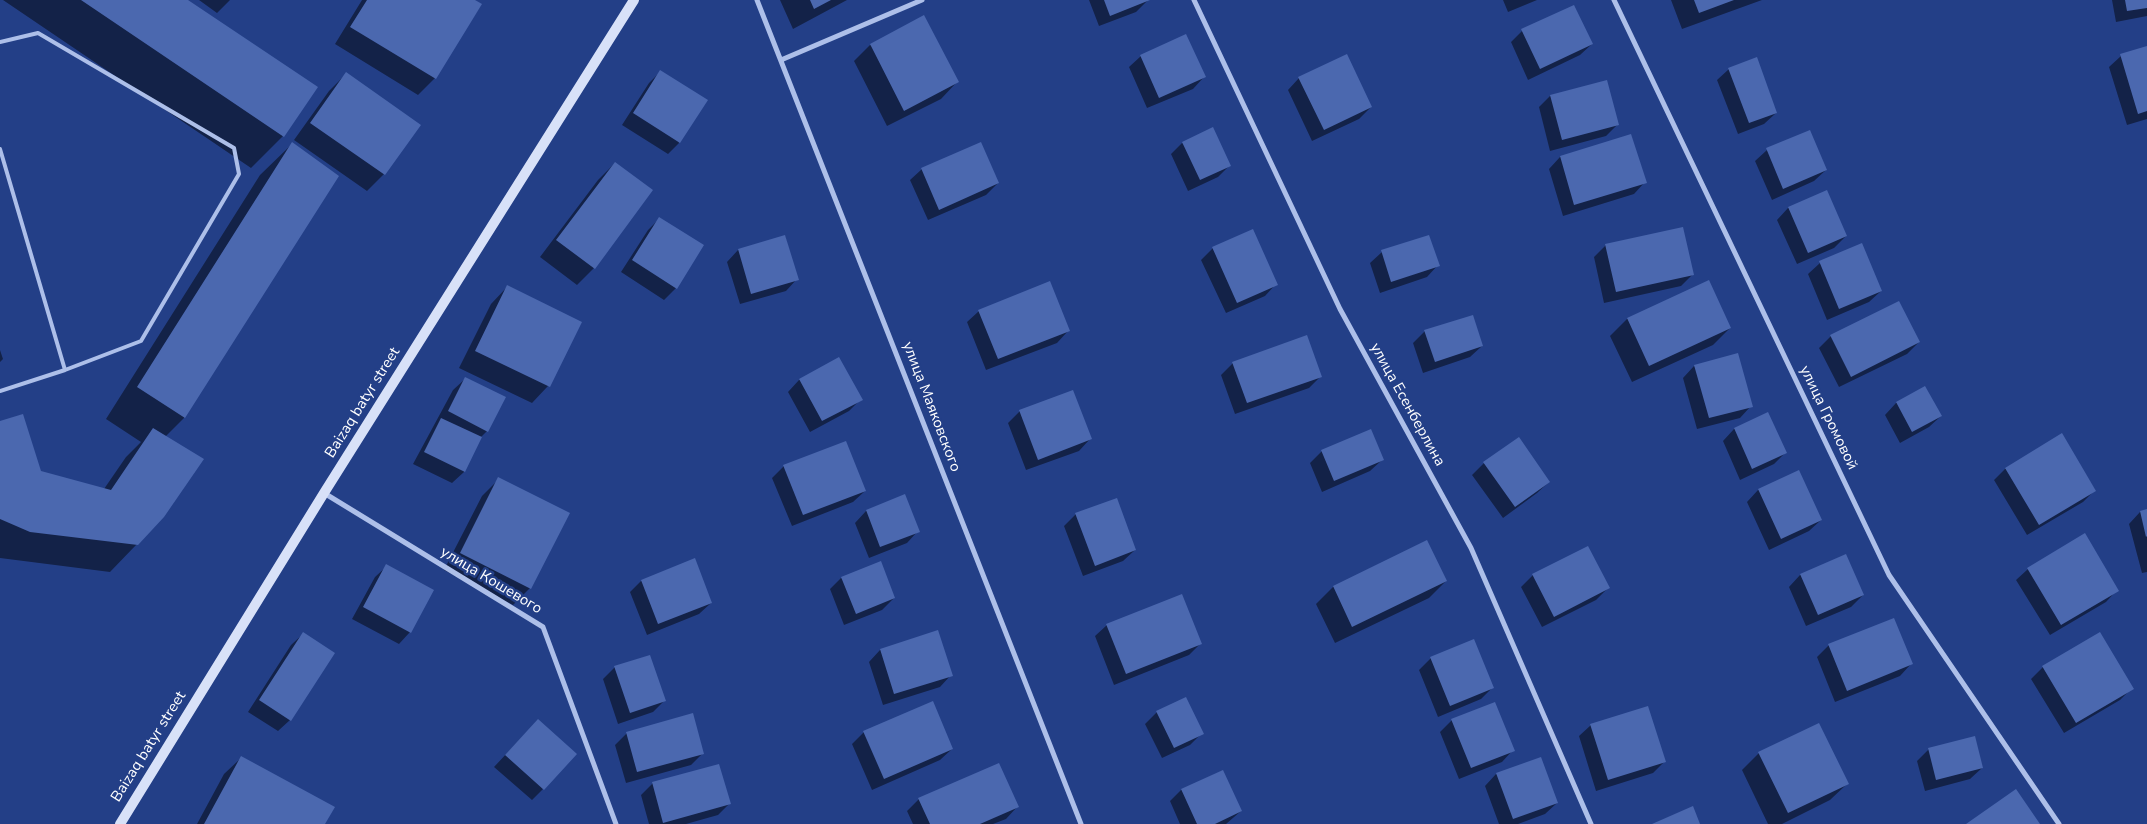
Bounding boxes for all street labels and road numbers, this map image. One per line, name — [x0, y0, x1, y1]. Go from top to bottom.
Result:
street label: улица Маяковского — [898, 339, 964, 475]
street label: улица Есенберлина — [1366, 340, 1448, 470]
street label: Baizaq batyr street — [322, 344, 404, 462]
street label: улица Громовой — [1795, 363, 1861, 473]
street label: улица Кошевого — [437, 544, 545, 618]
street label: Baizaq batyr street — [108, 688, 190, 806]

